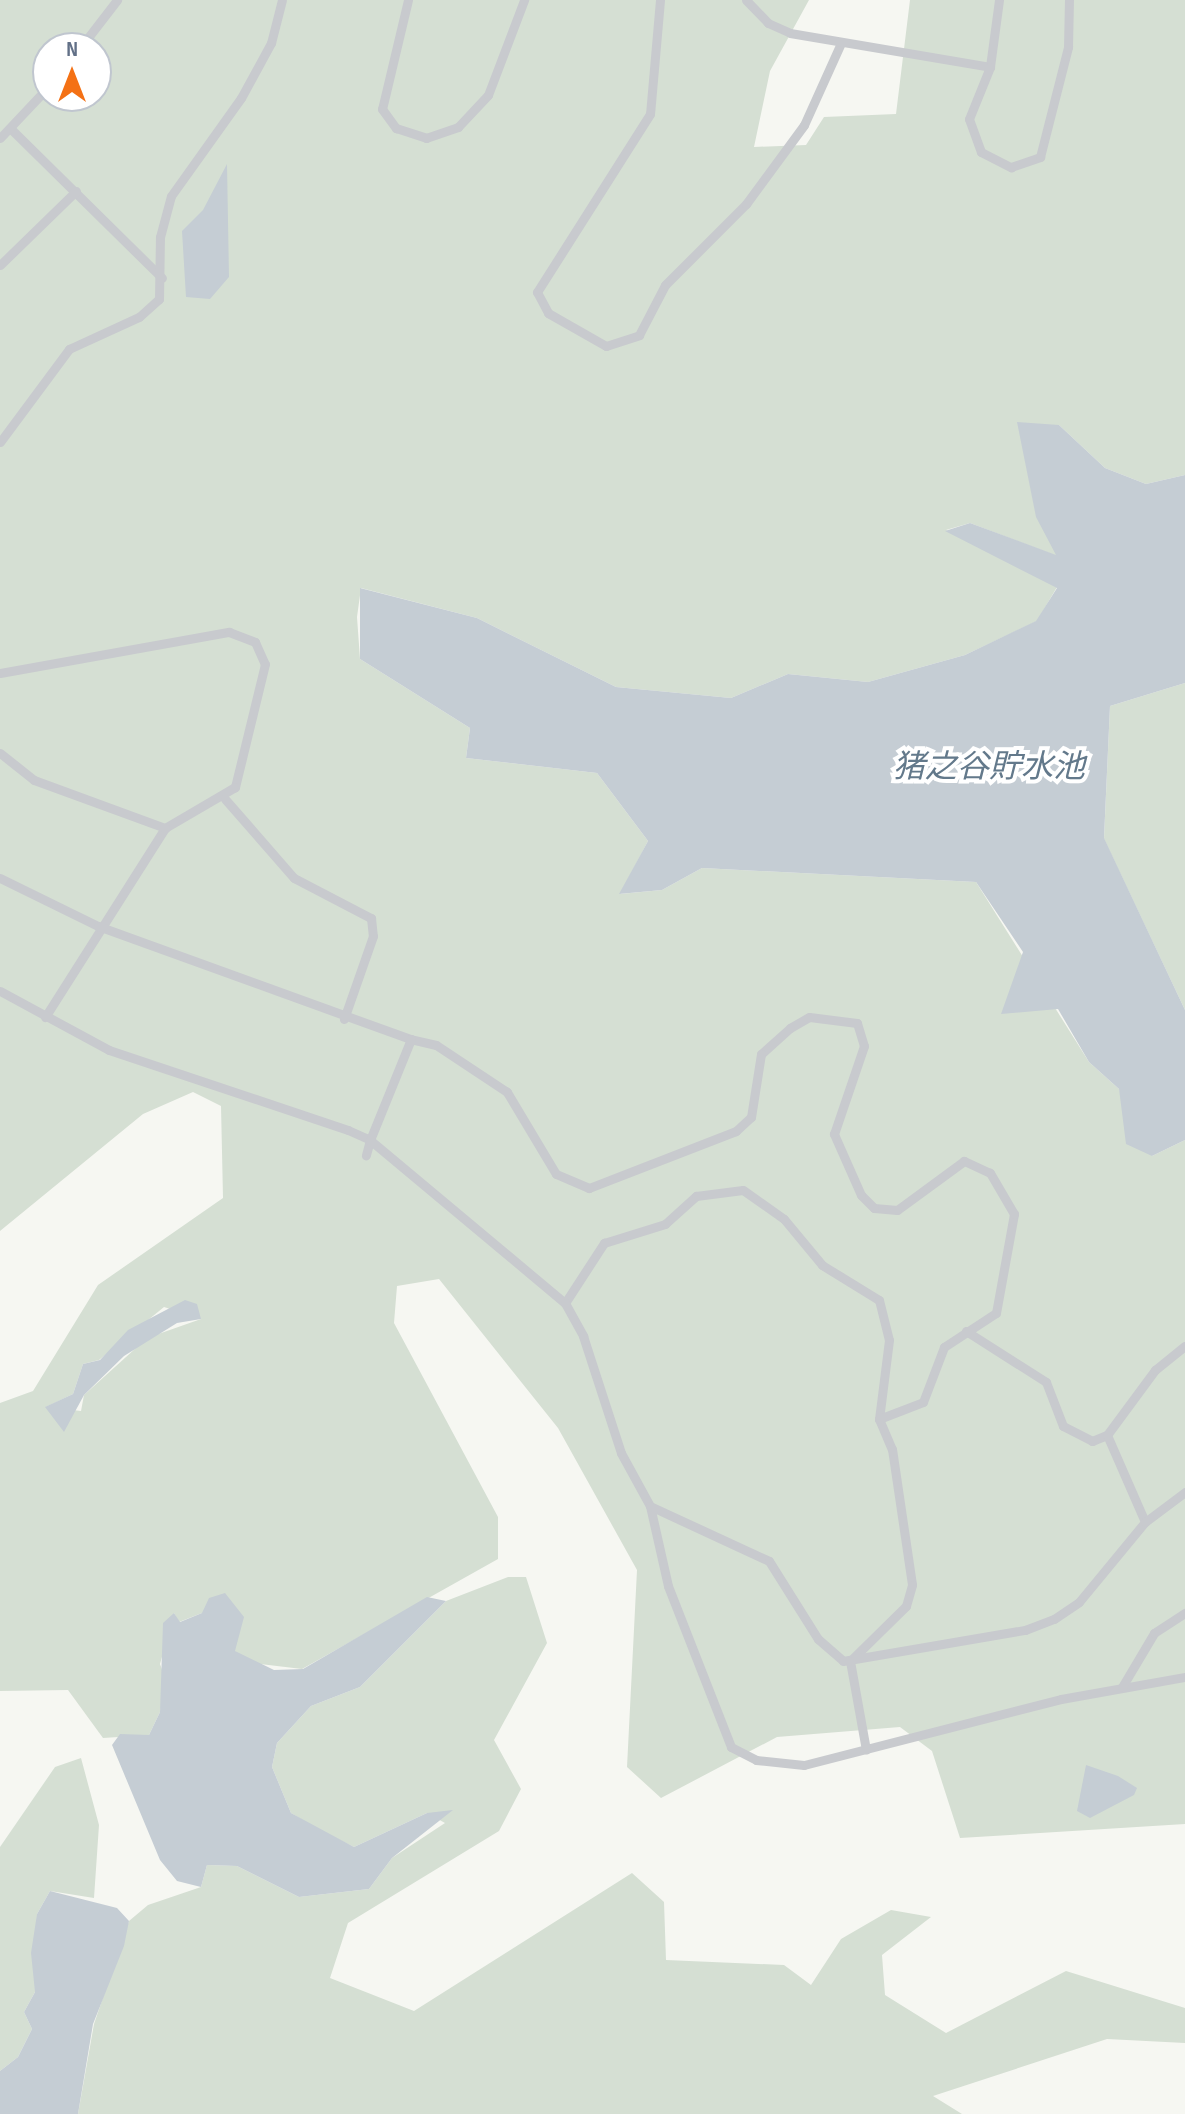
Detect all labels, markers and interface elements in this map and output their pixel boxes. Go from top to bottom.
north arrow [32,32,112,112]
text: N [66,36,78,63]
water label: 猪之谷貯水池 [893,749,1085,787]

